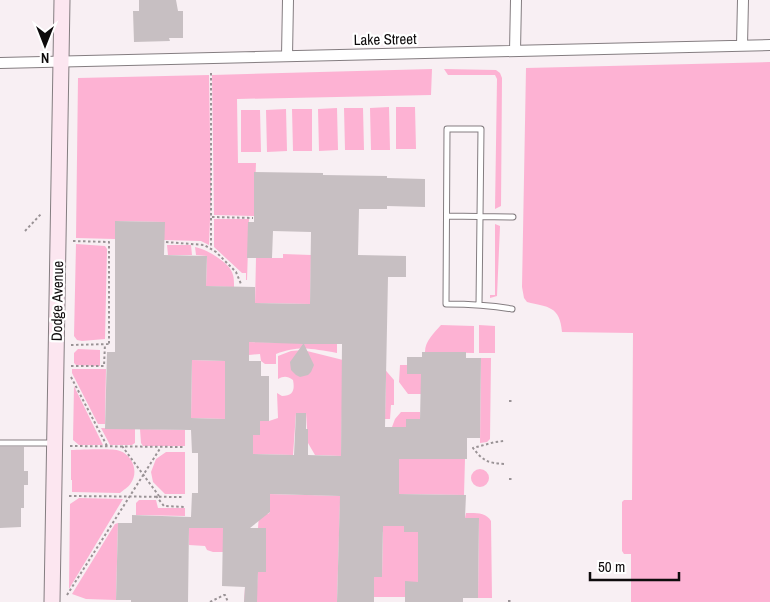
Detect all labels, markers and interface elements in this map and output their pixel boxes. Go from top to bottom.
north arrow [20,20,70,70]
street label: Lake Street [353,28,417,50]
text: N [41,49,49,67]
street label: Dodge Avenue [46,260,68,341]
scale bar [590,550,679,582]
text: 50 m [598,556,625,577]

